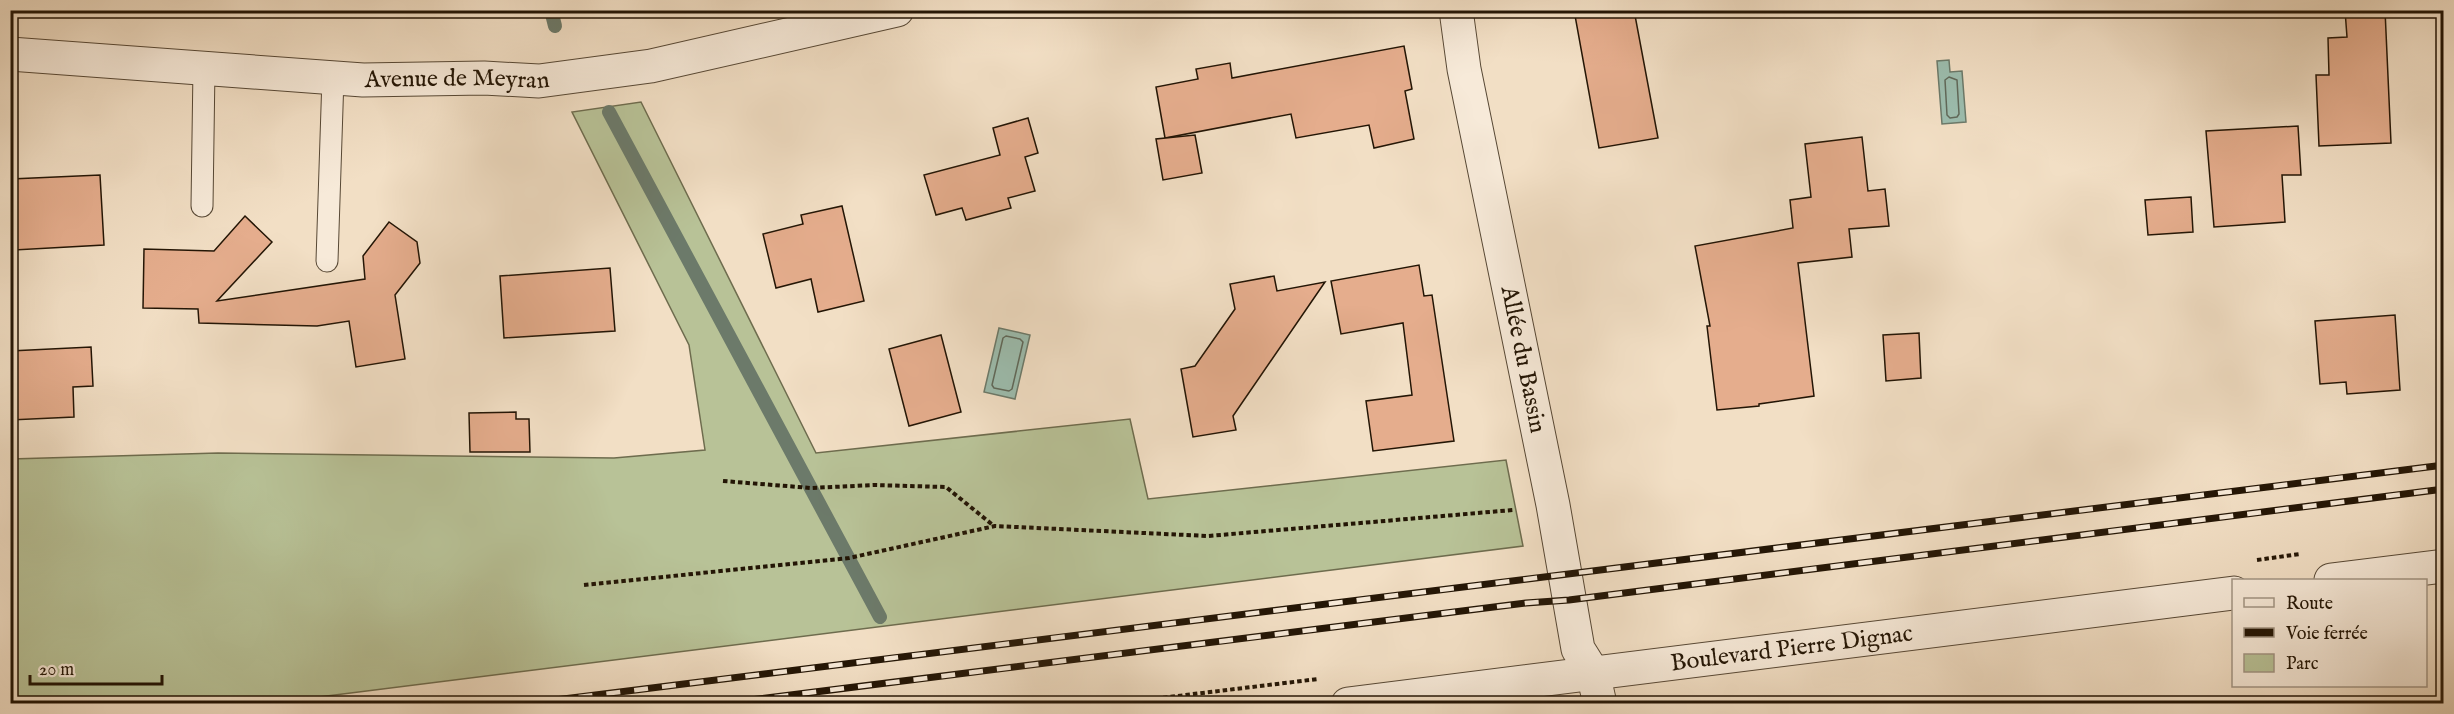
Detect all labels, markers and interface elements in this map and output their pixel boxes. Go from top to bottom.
street label: Avenue de Meyran [363,62,552,97]
street label: Allée du Bassin [1493,282,1553,436]
legend [2232,579,2427,687]
text: Route [2286,593,2333,616]
street label: Boulevard Pierre Dignac [1669,618,1914,679]
text: Voie ferrée [2285,623,2368,646]
scale bar [30,648,162,686]
text: Parc [2286,653,2319,676]
text: 20 m [39,659,74,682]

